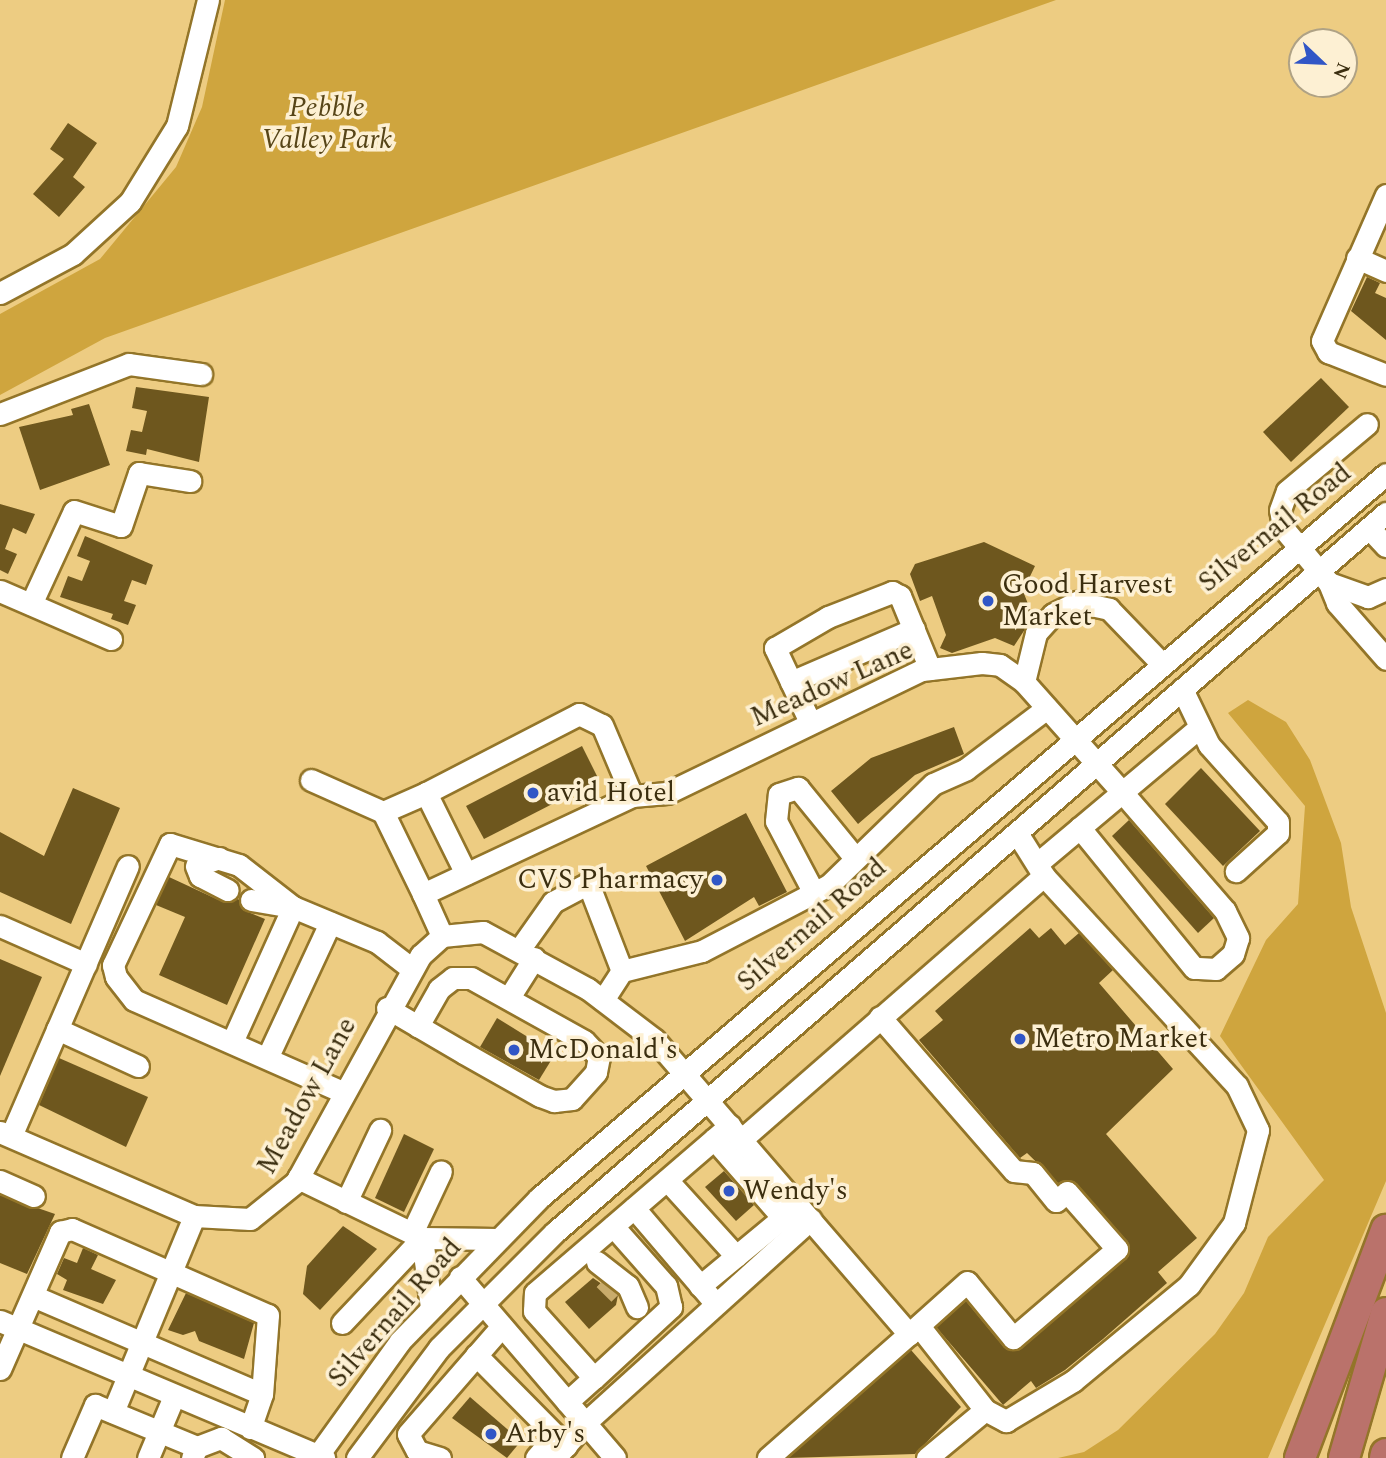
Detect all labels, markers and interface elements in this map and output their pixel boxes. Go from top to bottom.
north arrow [1288,28,1358,98]
text: N [1325,58,1357,83]
park label: Pebble Valley Park [262,91,392,157]
street label: Silvernail Road [1192,456,1358,600]
place label: Good Harvest Market [1002,568,1173,634]
marker: Good Harvest Market [980,593,996,609]
street label: Meadow Lane [746,633,918,735]
place label: avid Hotel [547,776,675,810]
marker: avid Hotel [525,785,541,801]
street label: Silvernail Road [730,851,894,999]
place label: CVS Pharmacy [517,863,703,897]
marker: CVS Pharmacy [709,872,725,888]
street label: Meadow Lane [250,1012,364,1180]
place label: Metro Market [1034,1022,1208,1056]
marker: Metro Market [1012,1031,1028,1047]
place label: McDonald's [528,1033,678,1067]
marker: McDonald's [506,1042,522,1058]
place label: Wendy's [743,1174,848,1208]
marker: Wendy's [721,1183,737,1199]
street label: Silvernail Road [321,1231,469,1395]
place label: Arby's [505,1417,585,1451]
marker: Arby's [483,1426,499,1442]

